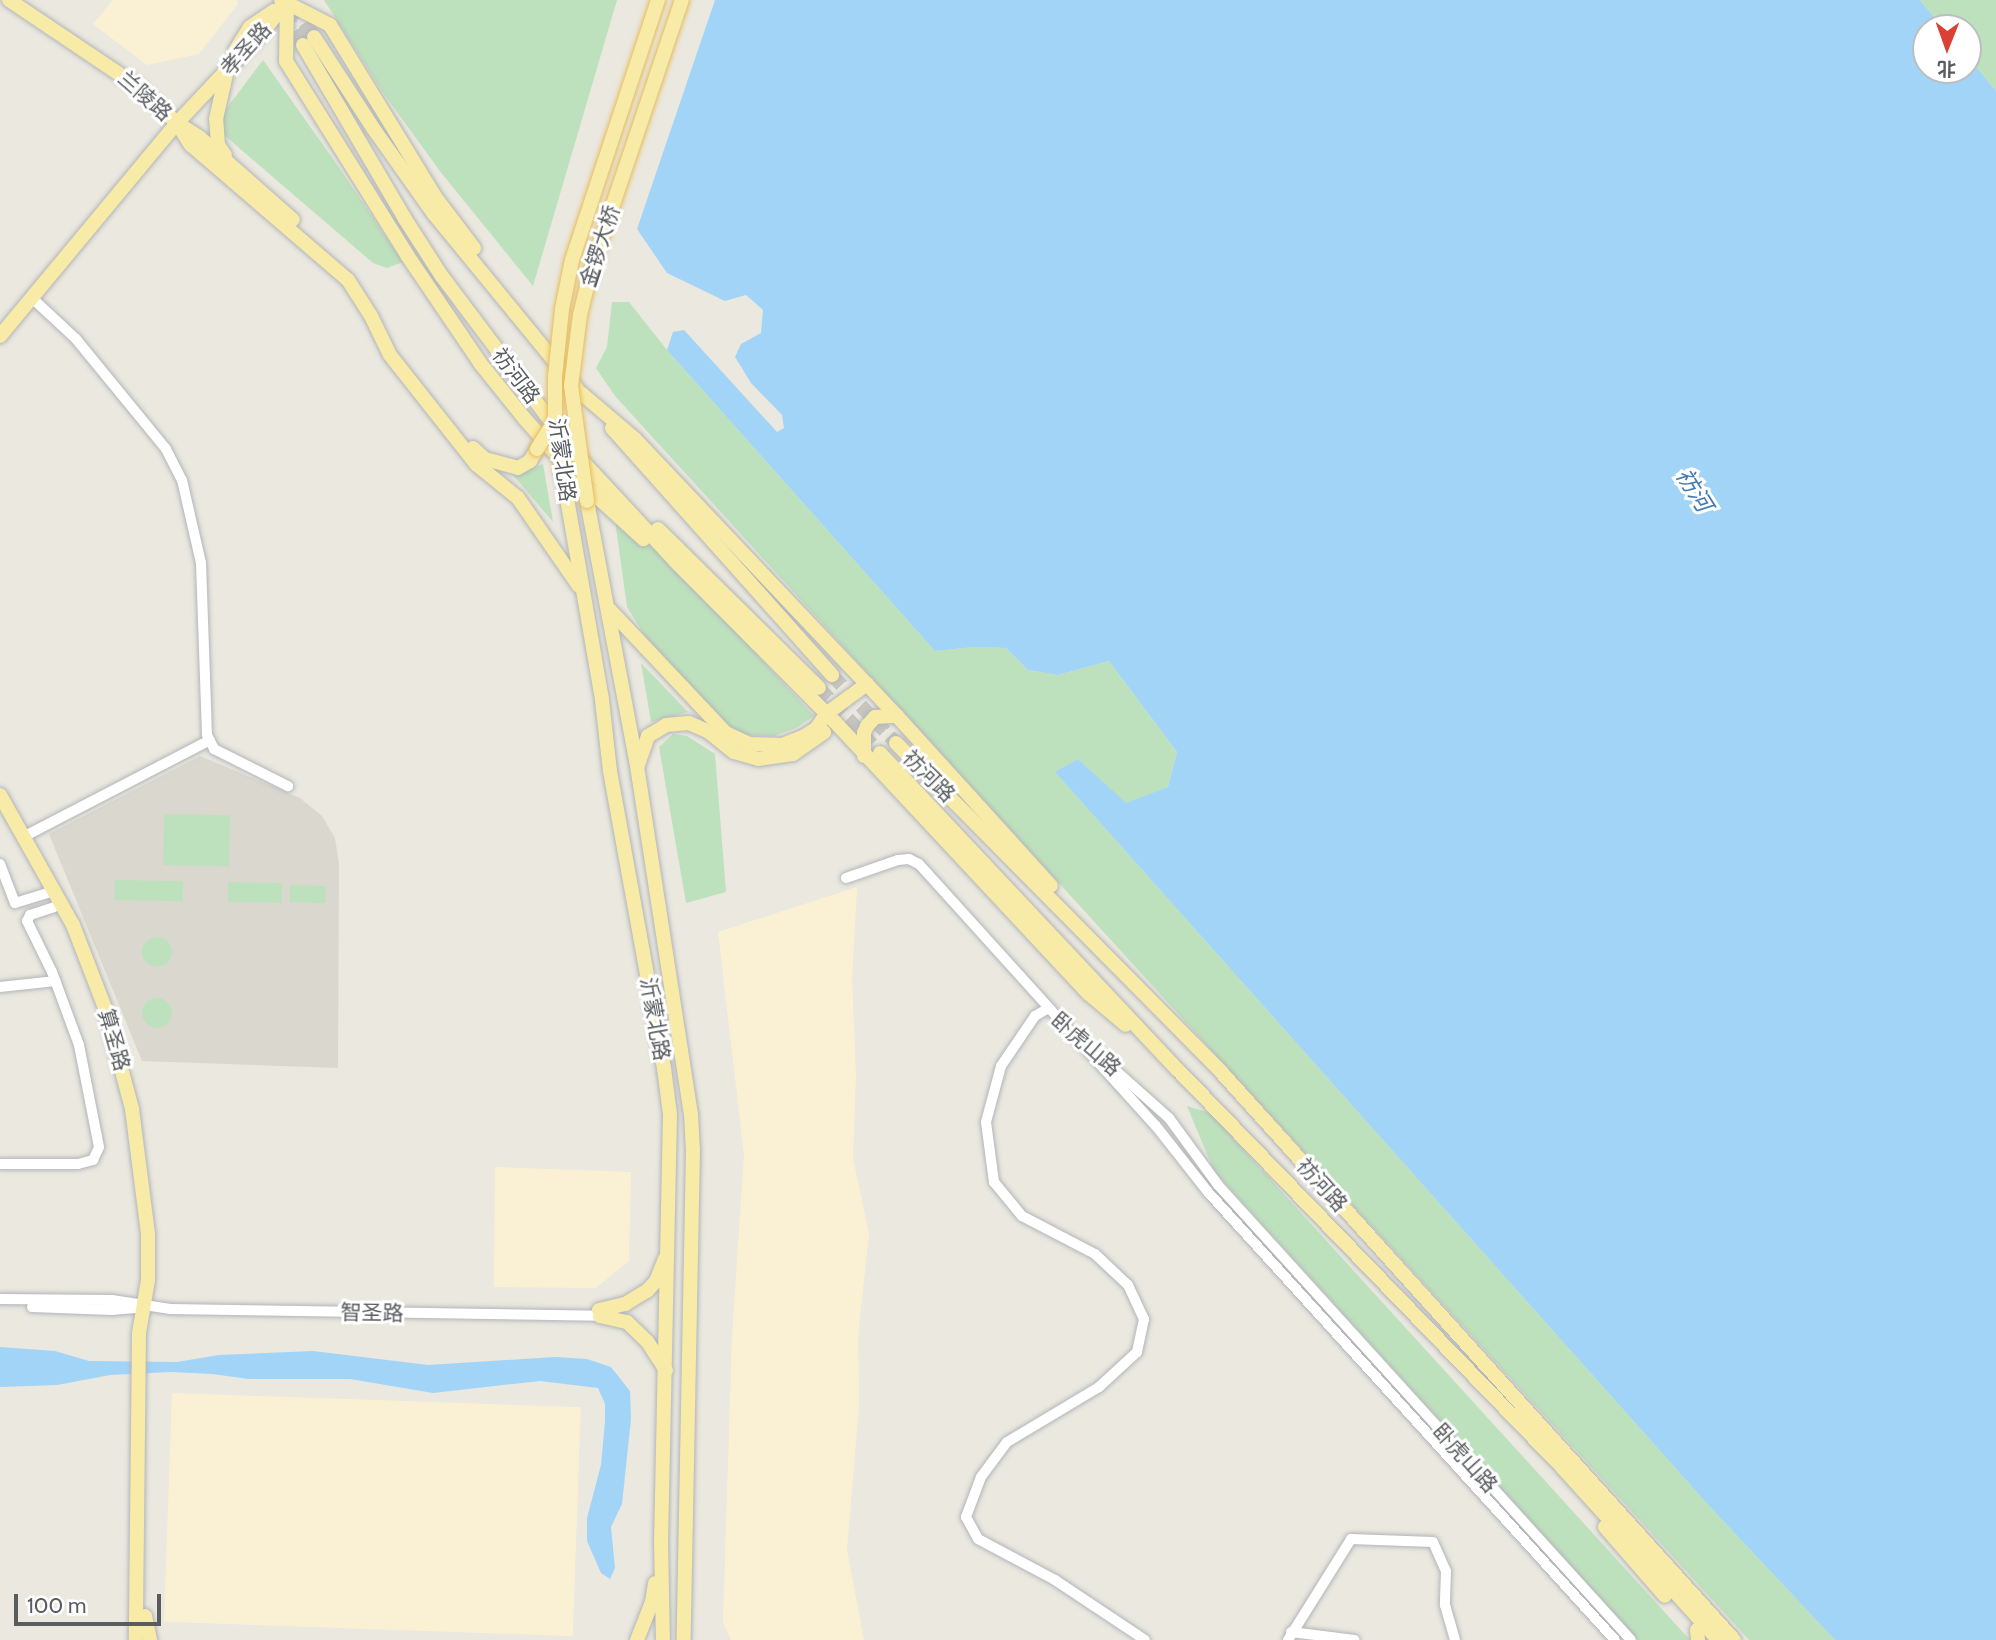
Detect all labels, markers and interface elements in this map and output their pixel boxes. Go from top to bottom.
north arrow [1912,14,1982,84]
street label: 孝圣路 [216,17,276,81]
text: 北 [1937,57,1956,80]
street label: 兰陵路 [113,66,177,126]
street label: 金锣大桥 [575,202,625,290]
street label: 祊河路 [487,343,545,409]
street label: 沂蒙北路 [544,417,580,503]
water label: 祊河 [1670,463,1718,517]
street label: 祊河路 [898,745,960,807]
street label: 沂蒙北路 [635,975,675,1063]
street label: 算圣路 [93,1006,135,1074]
street label: 卧虎山路 [1046,1007,1126,1081]
street label: 祊河路 [1292,1153,1352,1217]
street label: 智圣路 [340,1300,404,1326]
street label: 卧虎山路 [1428,1418,1502,1498]
scale bar [18,1580,164,1624]
text: 100 m [27,1593,86,1618]

